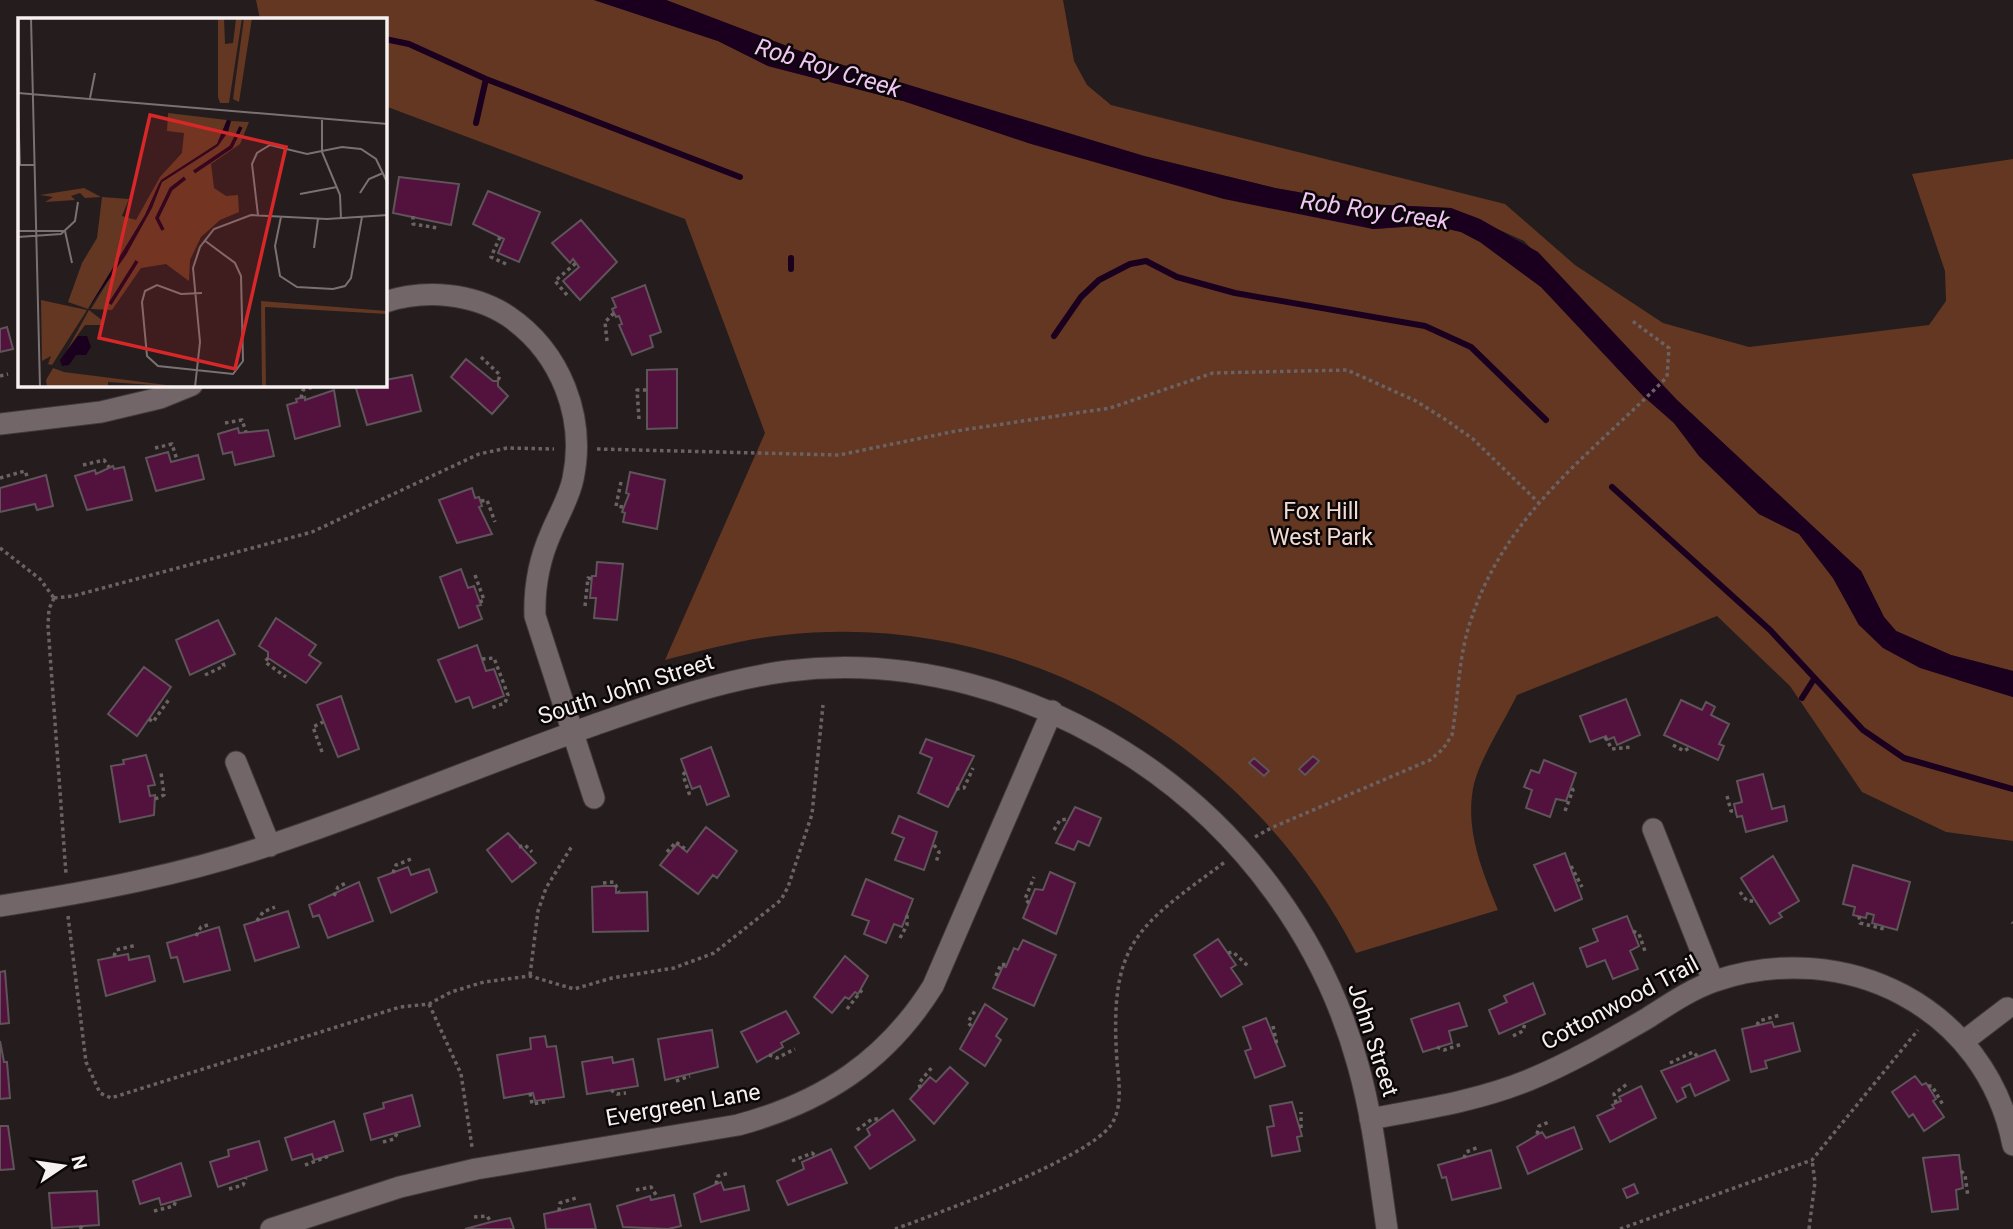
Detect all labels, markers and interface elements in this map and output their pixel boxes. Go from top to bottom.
inset map [18,18,387,387]
water label: Rob Roy Creek [752,33,905,104]
water label: Rob Roy Creek [1299,187,1453,235]
park label: Fox Hill West Park [1269,498,1373,551]
street label: South John Street [535,648,717,730]
street label: Cottonwood Trail [1537,950,1703,1056]
street label: John Street [1342,980,1404,1100]
street label: Evergreen Lane [604,1078,762,1132]
north arrow [28,1131,98,1201]
text: N [66,1153,92,1171]

